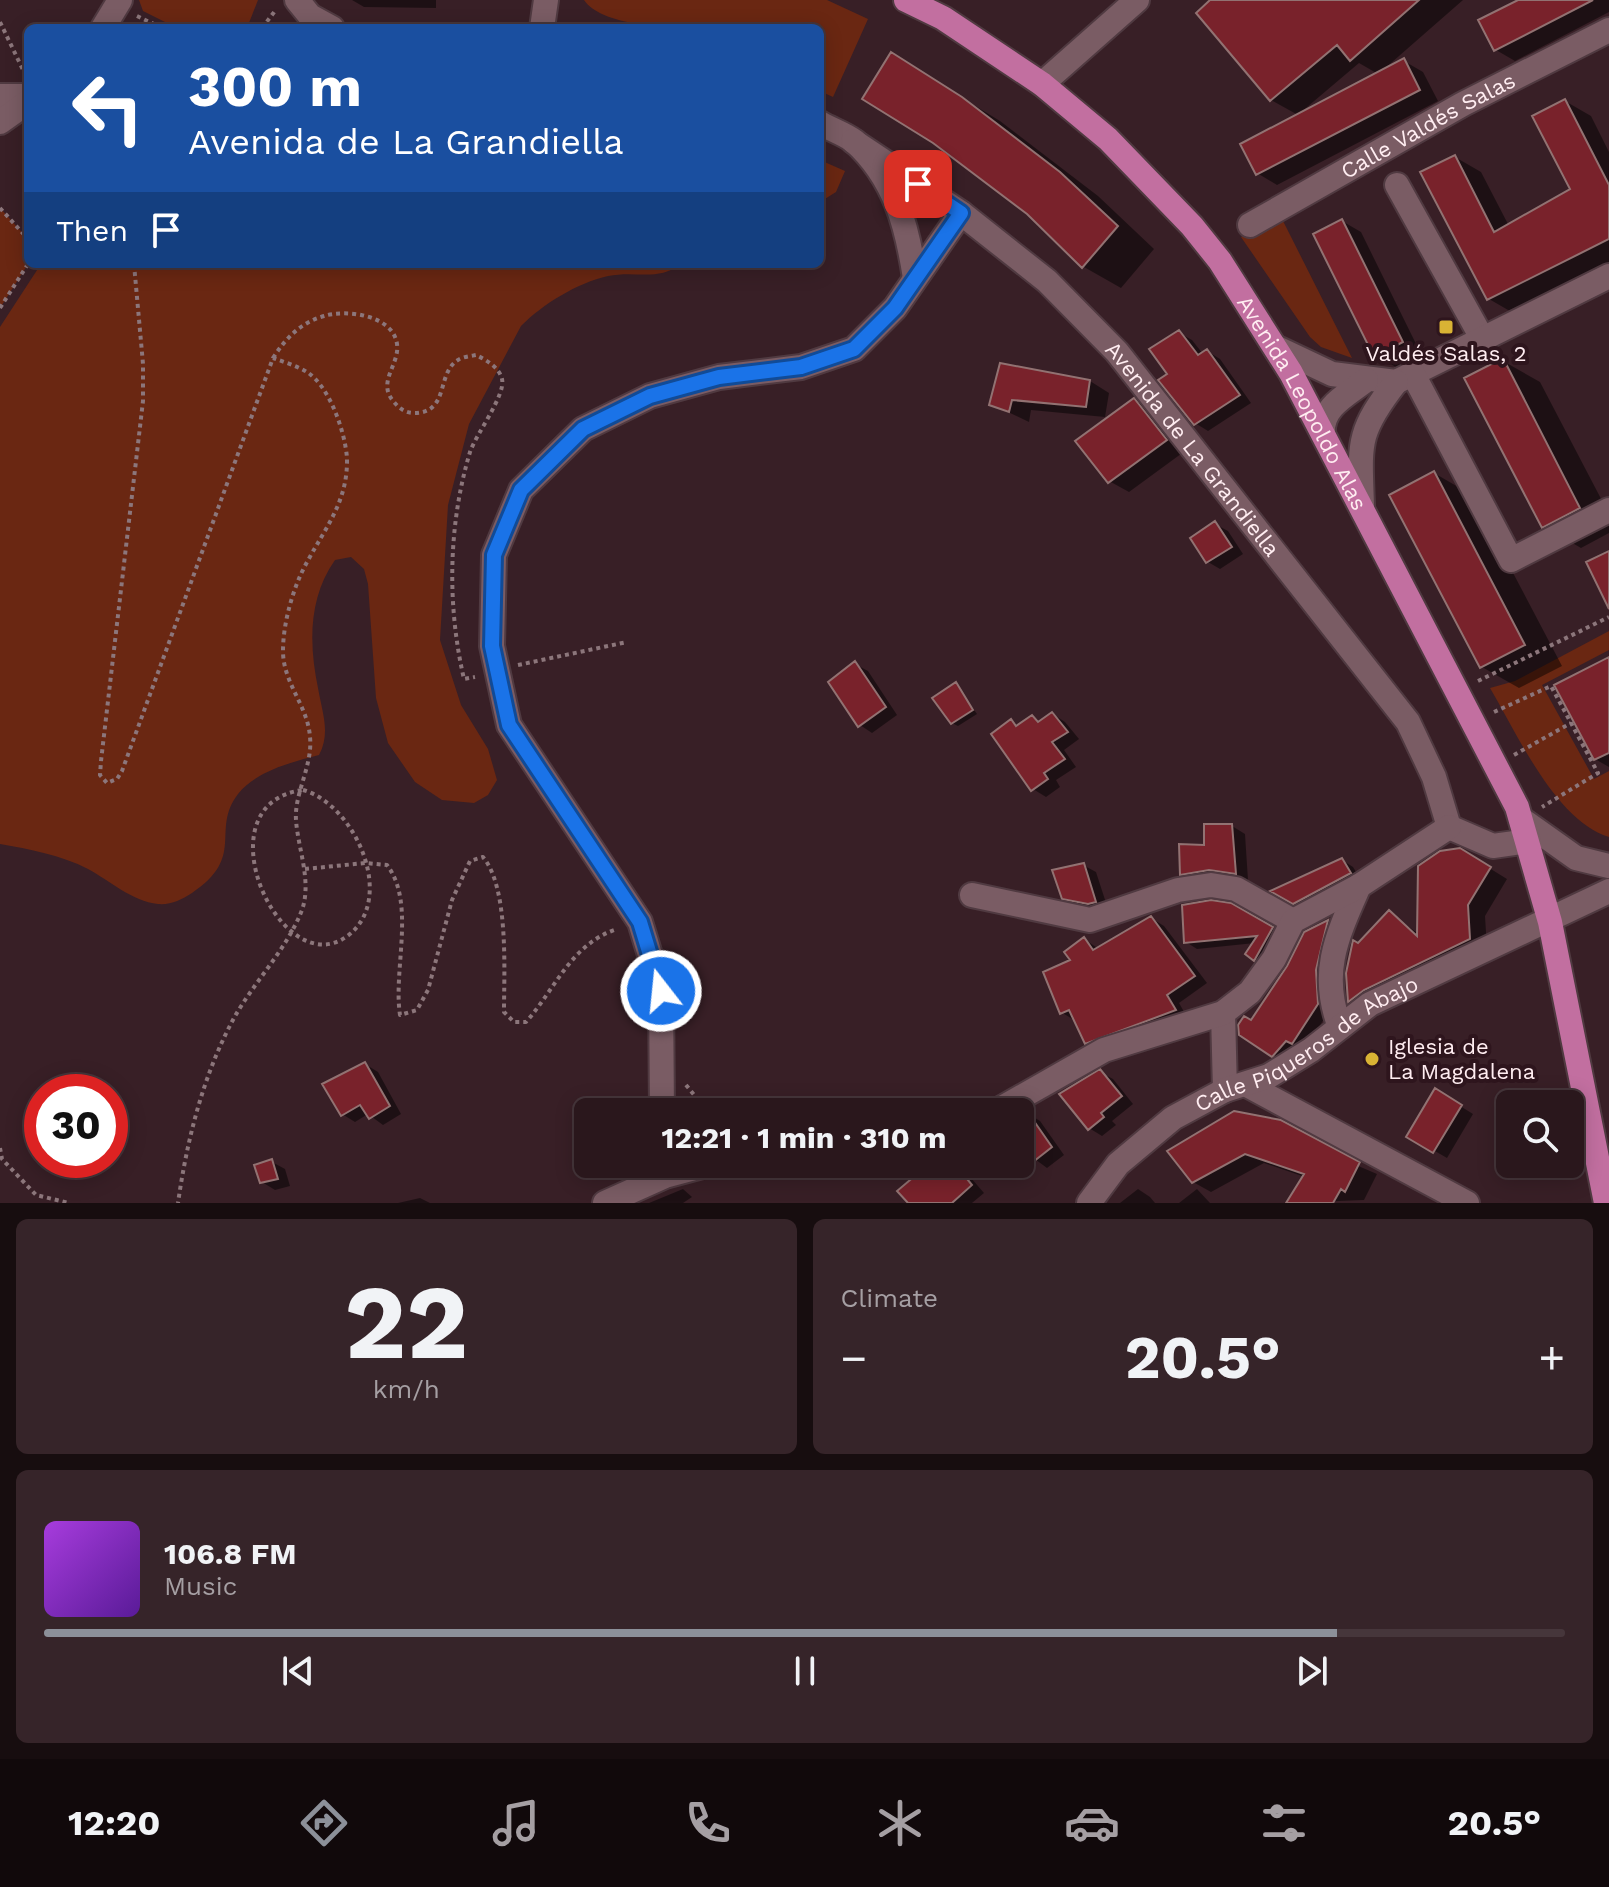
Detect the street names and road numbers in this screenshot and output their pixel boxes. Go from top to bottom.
street label: Calle Valdés Salas [1336,67,1519,183]
street label: Avenida Leopoldo Alas [1233,291,1373,514]
street label: Avenida de La Grandiella [1101,336,1285,561]
street label: Calle Piqueros de Abajo [1190,971,1422,1116]

